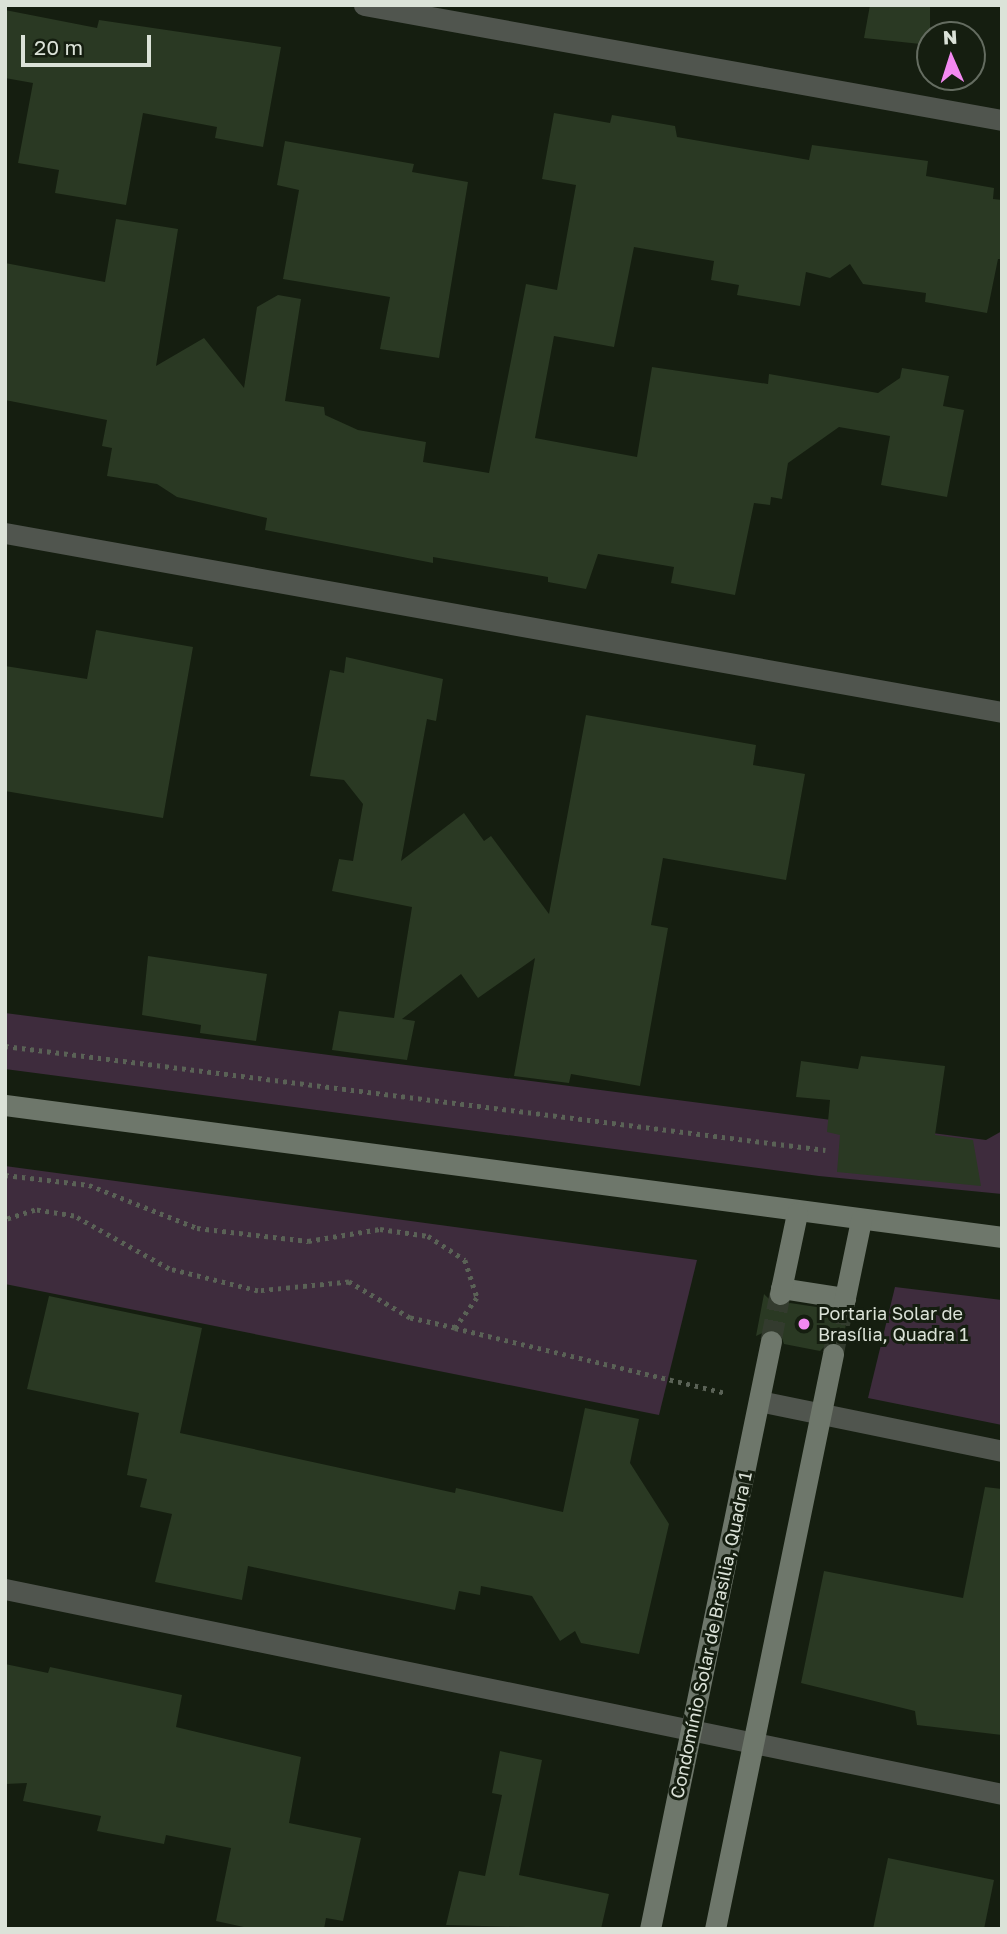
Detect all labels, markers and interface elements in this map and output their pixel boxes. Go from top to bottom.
scale bar [24,21,154,65]
north arrow [916,21,986,91]
text: N [942,25,958,48]
text: 20 m [34,34,83,60]
place label: Portaria Solar de Brasília, Quadra 1 [818,1303,968,1346]
marker: Portaria Solar de Brasília, Quadra 1 [796,1316,812,1332]
street label: Condomínio Solar de Brasilia, Quadra 1 [666,1470,756,1800]

